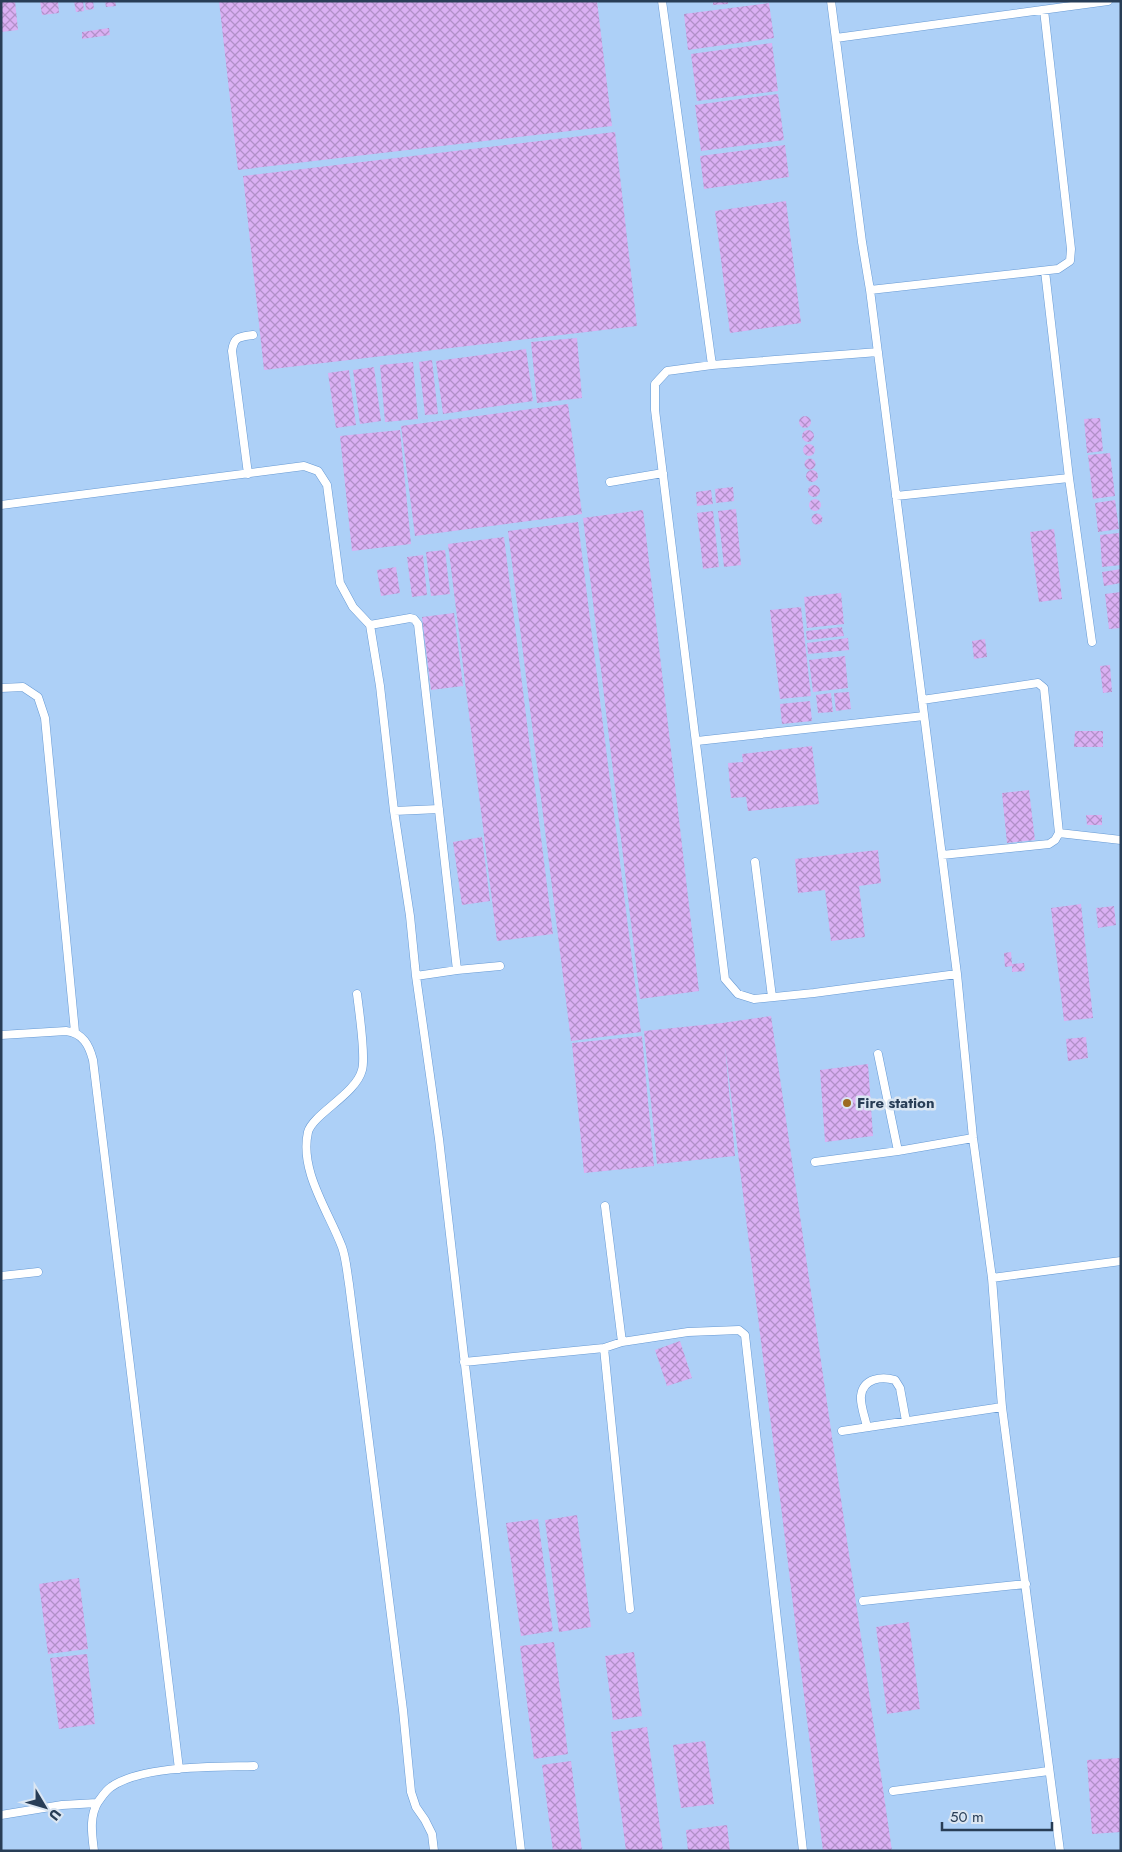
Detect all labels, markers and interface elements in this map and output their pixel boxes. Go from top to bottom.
place label: Fire station [857,1092,935,1114]
marker: Fire station [841,1097,853,1109]
north arrow [20,1782,70,1832]
scale bar [942,1800,1052,1832]
text: U [44,1805,66,1825]
text: 50 m [950,1806,984,1828]

